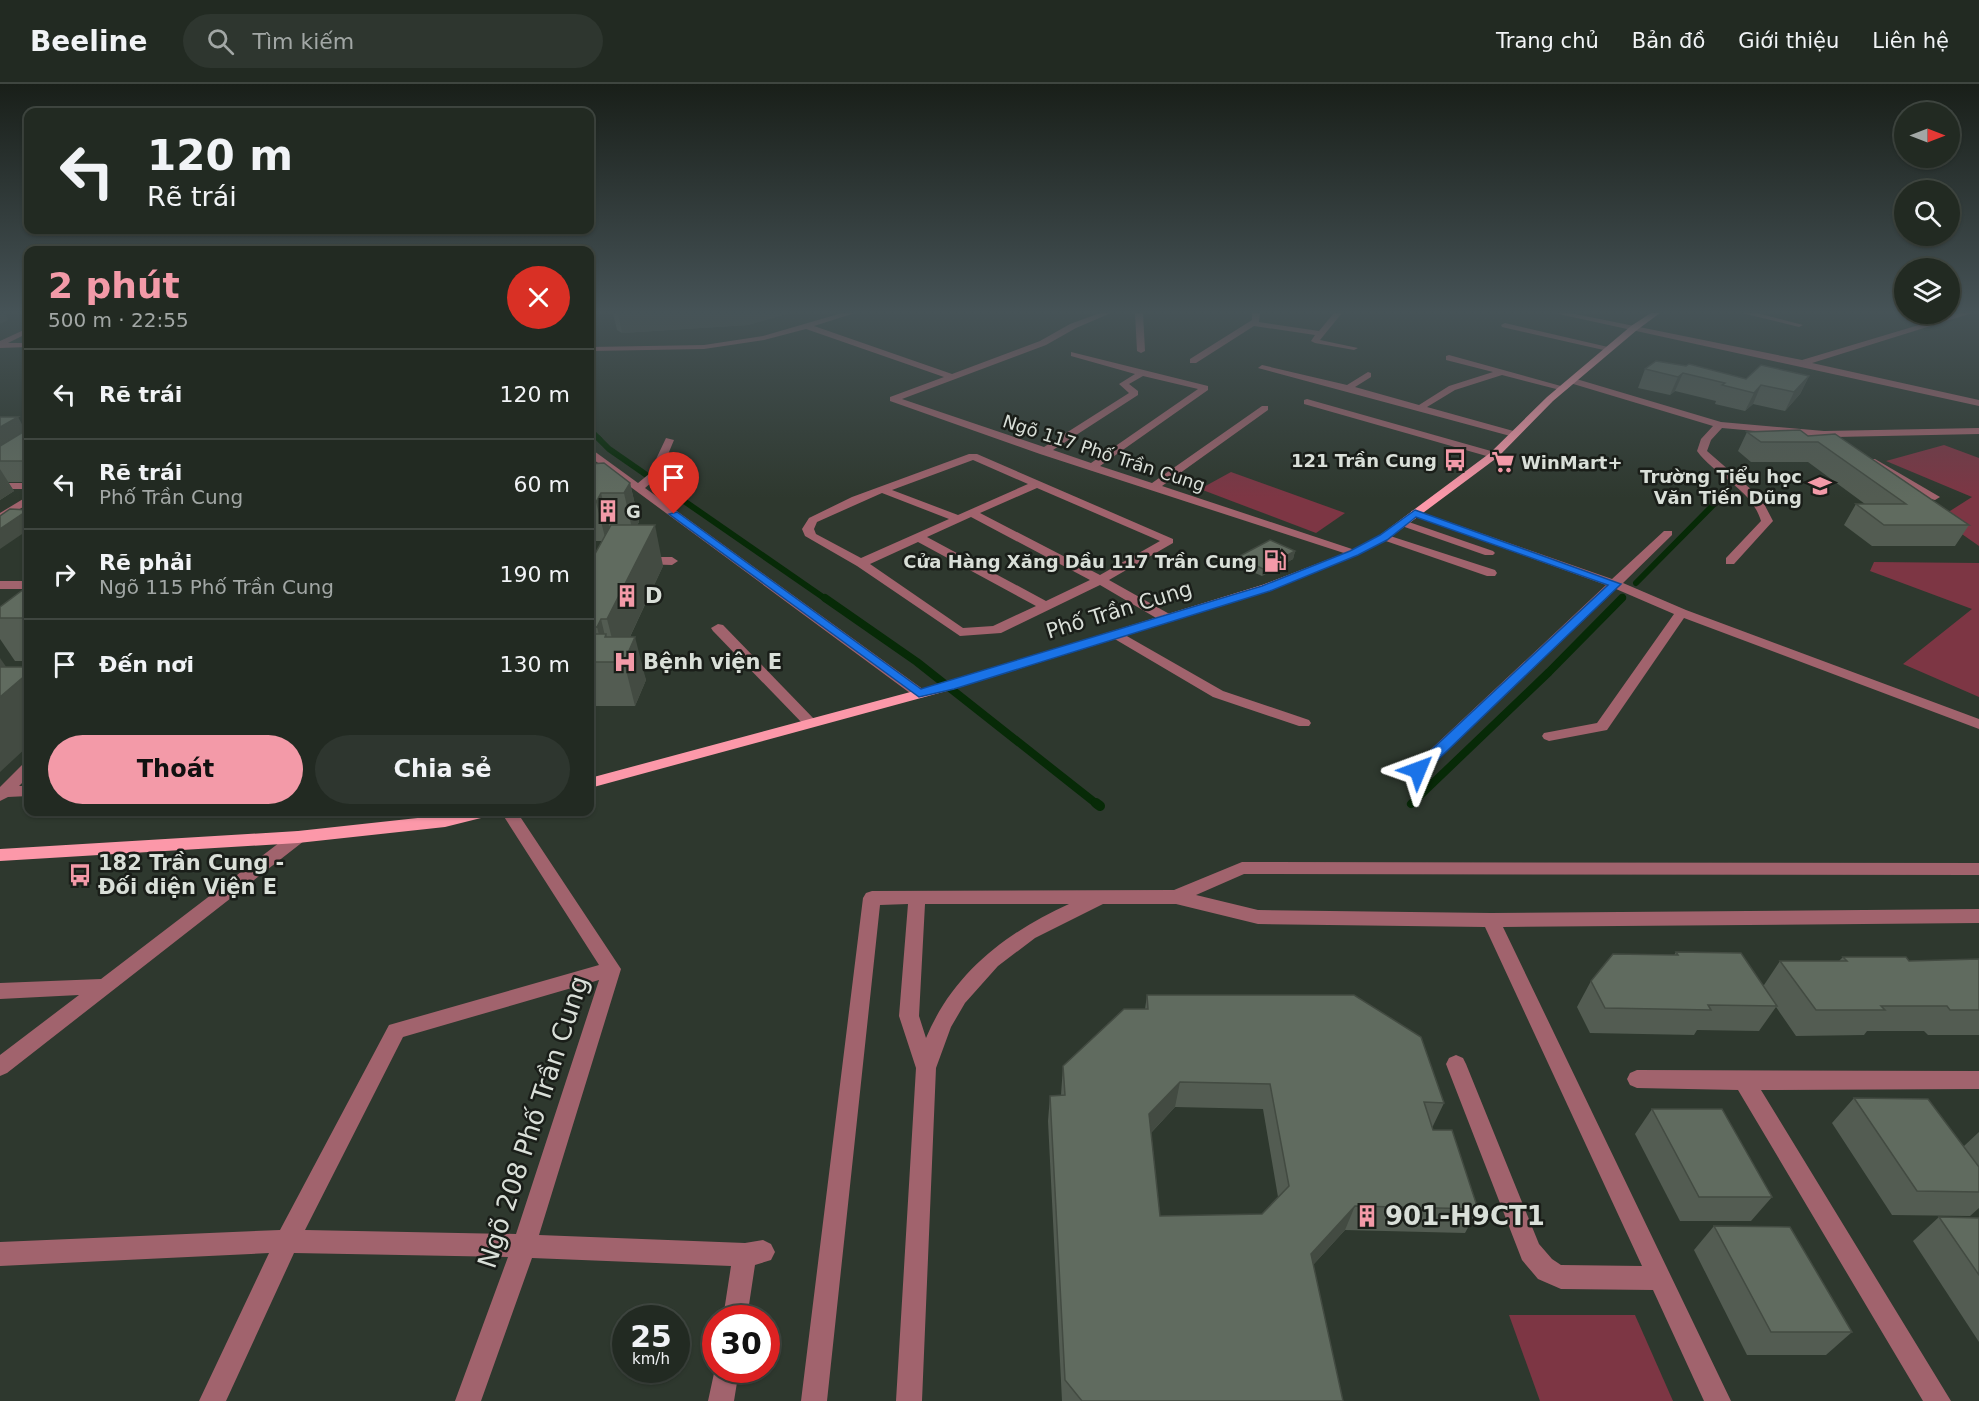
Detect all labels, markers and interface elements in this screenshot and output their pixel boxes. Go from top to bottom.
search box [183,14,603,68]
text: Beeline [30,25,147,58]
icon: search [204,25,237,58]
text: Tìm kiếm [252,29,354,54]
text: Trang chủ [1496,29,1599,53]
text: Bản đồ [1632,29,1705,53]
text: Giới thiệu [1738,29,1839,53]
text: Liên hệ [1872,29,1949,53]
north arrow [1894,102,1960,168]
map controls [1894,102,1960,324]
text: 120 m [147,131,293,180]
icon: left [48,132,126,210]
button: search [1894,180,1960,246]
text: Rẽ trái [147,181,237,212]
button: layers [1894,258,1960,324]
text: 2 phút [48,265,180,306]
button: close [507,266,570,329]
text: 500 m · 22:55 [48,308,189,332]
icon: left [48,378,81,411]
text: Rẽ trái [99,382,182,407]
text: 120 m [500,382,570,407]
street label: Ngõ 117 Phố Trần Cung [1000,410,1208,496]
bus stop icon: 121 Trần Cung [1442,447,1468,473]
supermarket icon: WinMart+ [1490,449,1516,475]
place label: 121 Trần Cung [1291,450,1437,471]
pin [648,452,699,514]
place label: WinMart+ [1521,452,1622,473]
text: Rẽ trái [99,460,182,485]
icon: arrive [657,461,690,494]
place label: Trường Tiểu học Văn Tiến Dũng [1640,466,1802,508]
icon: left [48,468,81,501]
text: 60 m [514,472,570,497]
school or university icon: Trường Tiểu học Văn Tiến Dũng [1807,473,1833,499]
text: Phố Trần Cung [99,485,243,509]
building icon: G [595,498,621,524]
place label: G [626,501,641,522]
fuel station icon: Cửa Hàng Xăng Dầu 117 Trần Cung [1262,548,1288,574]
text: Rẽ phải [99,550,192,575]
place label: Cửa Hàng Xăng Dầu 117 Trần Cung [903,551,1257,572]
icon: right [48,558,81,591]
text: 190 m [500,562,570,587]
text: Ngõ 115 Phố Trần Cung [99,575,334,599]
street label: Phố Trần Cung [1043,576,1195,644]
building icon: D [614,583,640,609]
place label: D [645,584,662,608]
icon: arrive [48,648,81,681]
hospital icon: Bệnh viện E [612,649,638,675]
place label: Bệnh viện E [643,650,782,674]
text: Đến nơi [99,652,194,677]
text: 130 m [500,652,570,677]
button: Thoát [48,735,303,804]
button: Chia sẻ [315,735,570,804]
position arrow [1386,738,1450,802]
place label: 182 Trần Cung - Đối diện Viện E [98,851,284,899]
bus stop icon: 182 Trần Cung - Đối diện Viện E [67,862,93,888]
street label: Ngõ 208 Phố Trần Cung [472,972,594,1272]
place label: 901-H9CT1 [1385,1201,1545,1231]
building icon: 901-H9CT1 [1354,1203,1380,1229]
speed limit sign: 30 [702,1305,780,1383]
text: 25 [630,1319,672,1354]
text: km/h [632,1350,670,1368]

